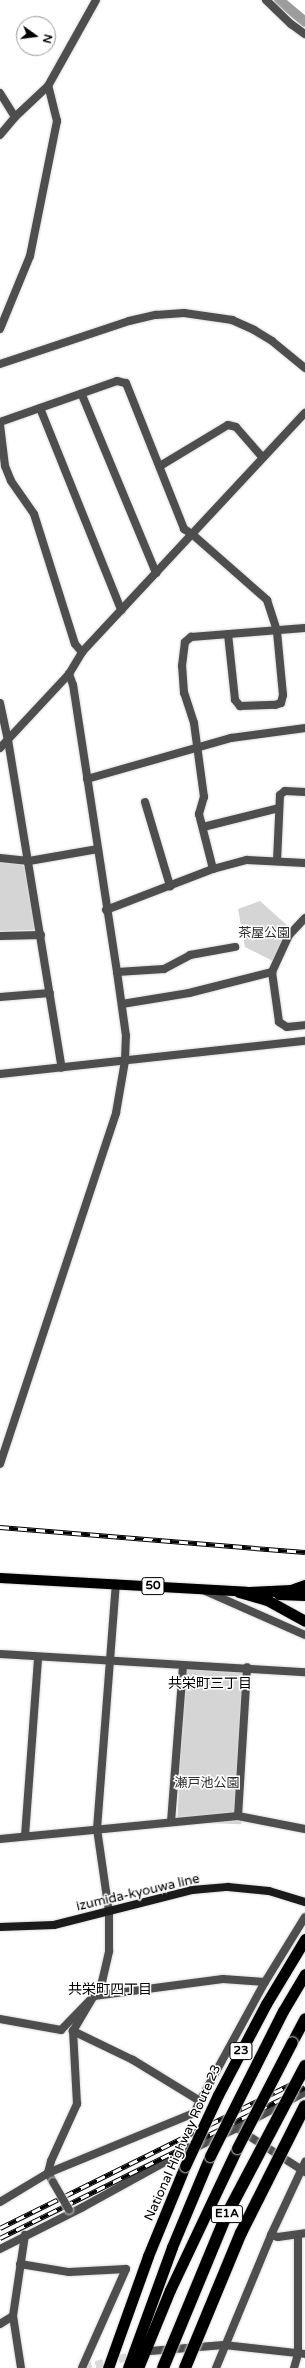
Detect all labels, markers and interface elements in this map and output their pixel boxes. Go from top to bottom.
north arrow [16,16,56,56]
text: N [40,33,55,45]
park label: 茶屋公園 [238,925,290,941]
road number: 50 [141,1576,165,1596]
district label: 共栄町三丁目 [168,1676,252,1692]
park label: 瀬戸池公園 [175,1775,239,1791]
street label: izumida-kyouwa line [75,1871,201,1915]
district label: 共栄町四丁目 [68,1982,152,1998]
road number: 23 [229,2041,253,2061]
street label: National Highway Route 23 [141,2063,225,2223]
road number: E1A [210,2204,244,2224]

